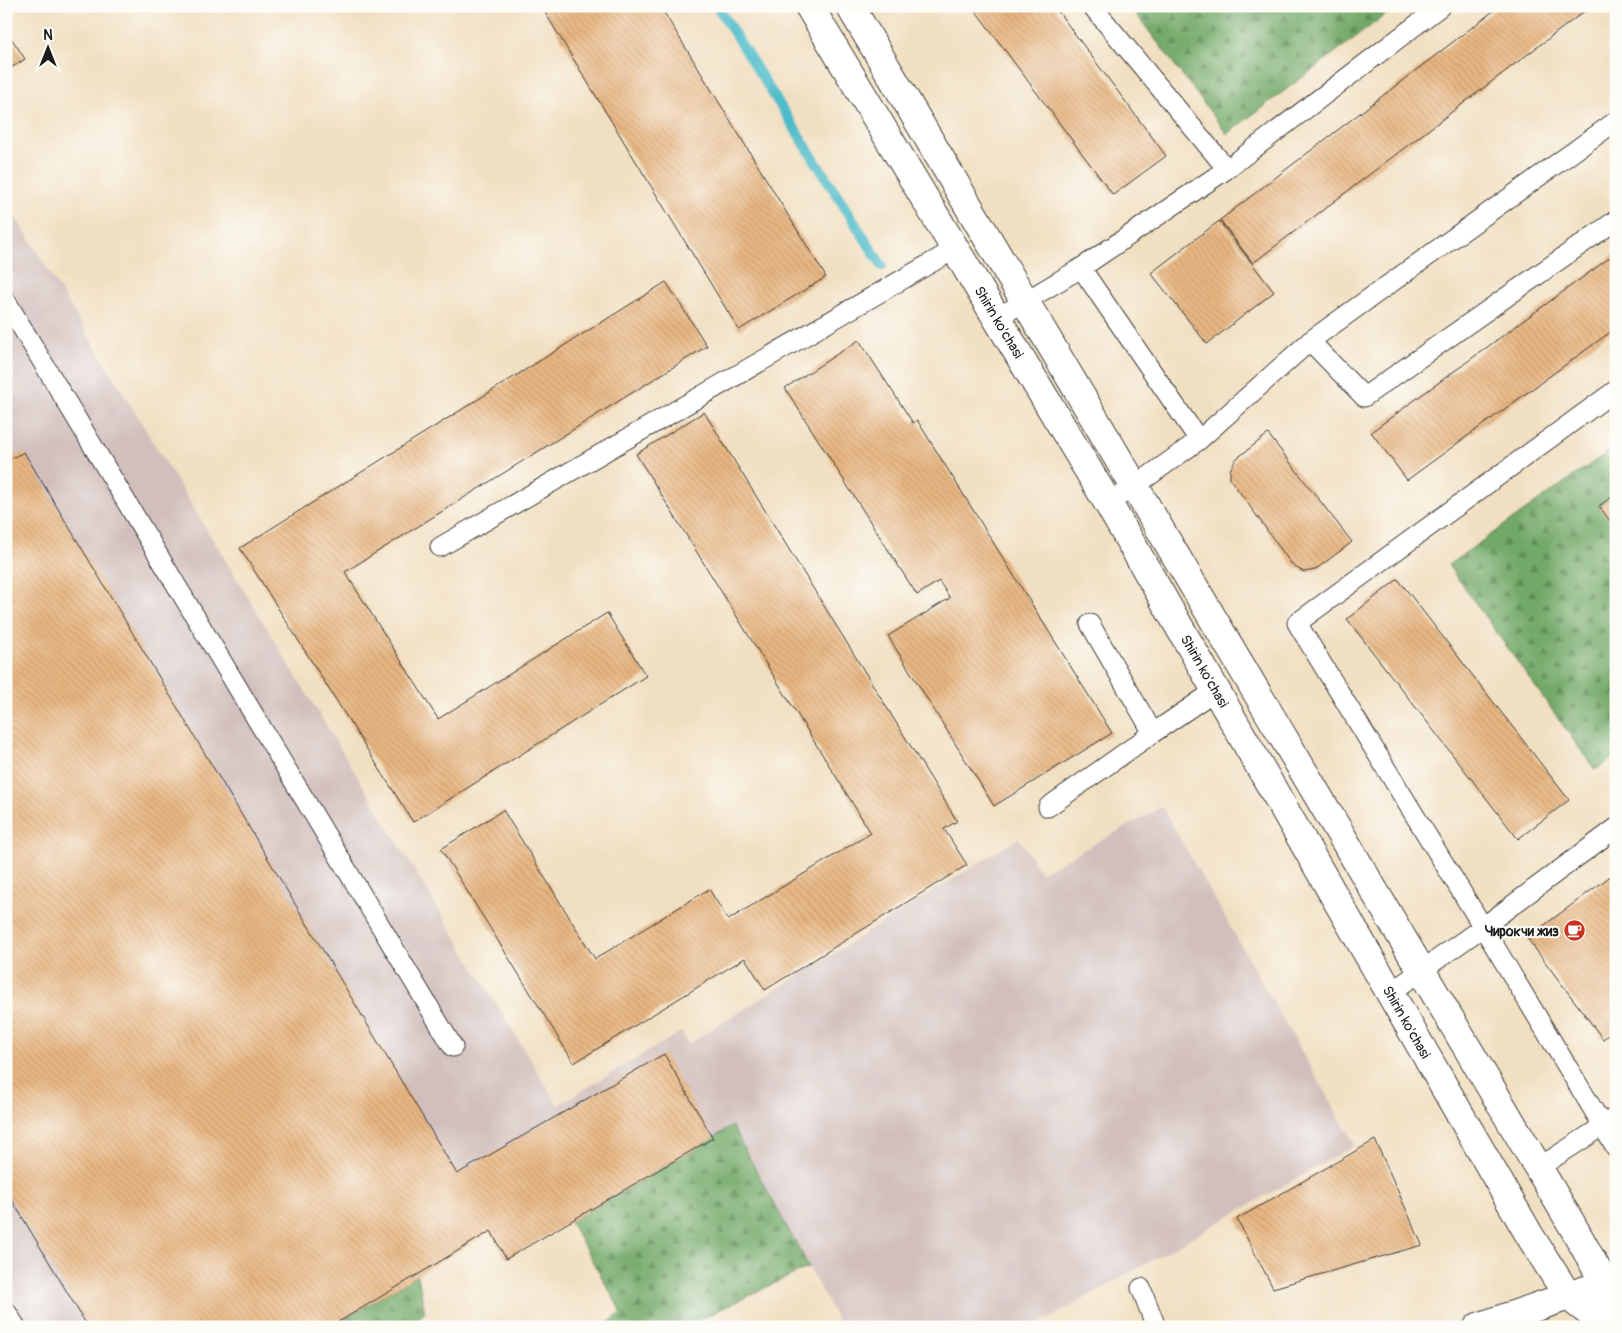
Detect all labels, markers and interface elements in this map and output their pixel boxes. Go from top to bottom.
north arrow [22,22,72,72]
text: N [43,27,53,44]
street label: Shirin ko'chasi [971,283,1027,362]
street label: Shirin ko'chasi [1177,632,1232,711]
cafe icon: Чирокчи жиз [1563,919,1587,943]
place label: Чирокчи жиз [1485,923,1559,940]
street label: Shirin ko'chasi [1379,983,1434,1062]

